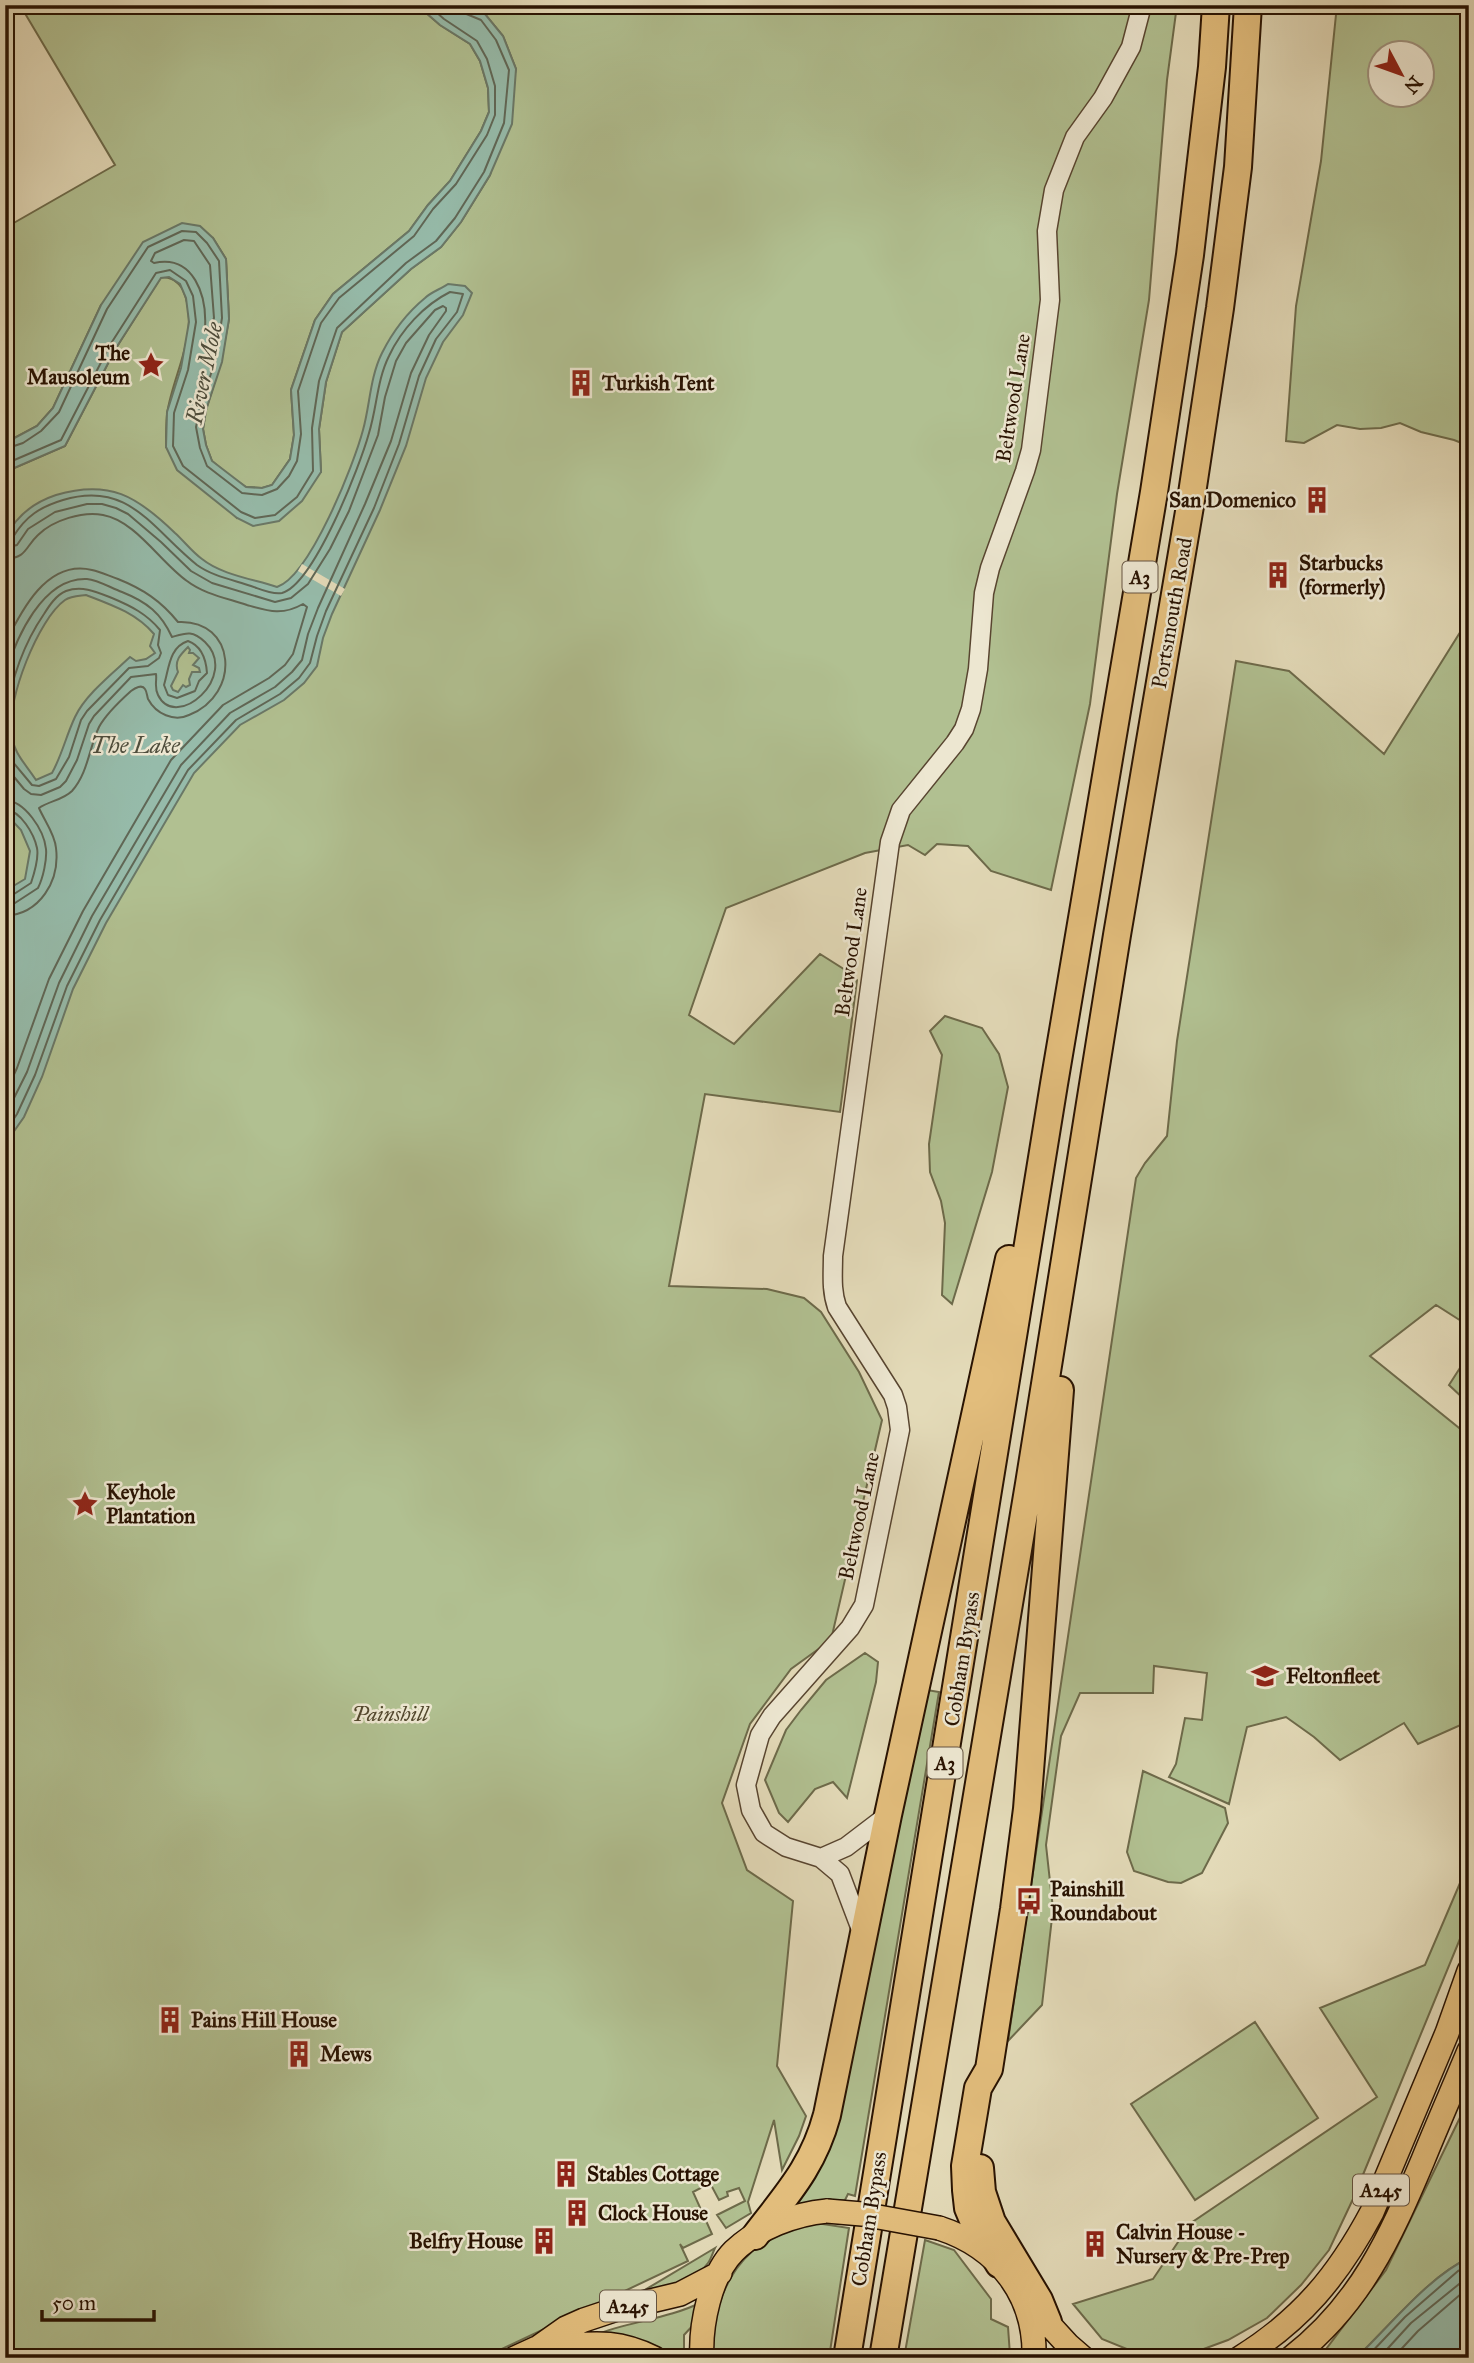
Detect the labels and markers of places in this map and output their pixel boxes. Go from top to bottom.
place label: The Mausoleum [27,340,130,390]
place icon: The Mausoleum [136,350,166,380]
building icon: Turkish Tent [566,368,596,398]
place label: Turkish Tent [601,370,715,396]
building icon: San Domenico [1302,485,1332,515]
place label: San Domenico [1169,487,1296,513]
place label: Starbucks (formerly) [1299,550,1385,600]
building icon: Starbucks (formerly) [1263,560,1293,590]
place label: Keyhole Plantation [106,1479,196,1529]
place icon: Keyhole Plantation [70,1489,100,1519]
school or university icon: Feltonfleet [1250,1661,1280,1691]
place label: Feltonfleet [1286,1663,1381,1689]
place label: Painshill Roundabout [1050,1876,1157,1926]
bus stop icon: Painshill Roundabout [1014,1886,1044,1916]
building icon: Pains Hill House [155,2005,185,2035]
place label: Pains Hill House [191,2007,337,2033]
building icon: Mews [284,2039,314,2069]
place label: Mews [320,2041,372,2067]
building icon: Stables Cottage [551,2159,581,2189]
place label: Stables Cottage [587,2161,720,2187]
building icon: Clock House [562,2198,592,2228]
place label: Clock House [598,2200,708,2226]
place label: Calvin House - Nursery & Pre-Prep [1116,2219,1290,2269]
building icon: Belfry House [529,2226,559,2256]
place label: Belfry House [409,2228,523,2254]
building icon: Calvin House - Nursery & Pre-Prep [1080,2229,1110,2259]

